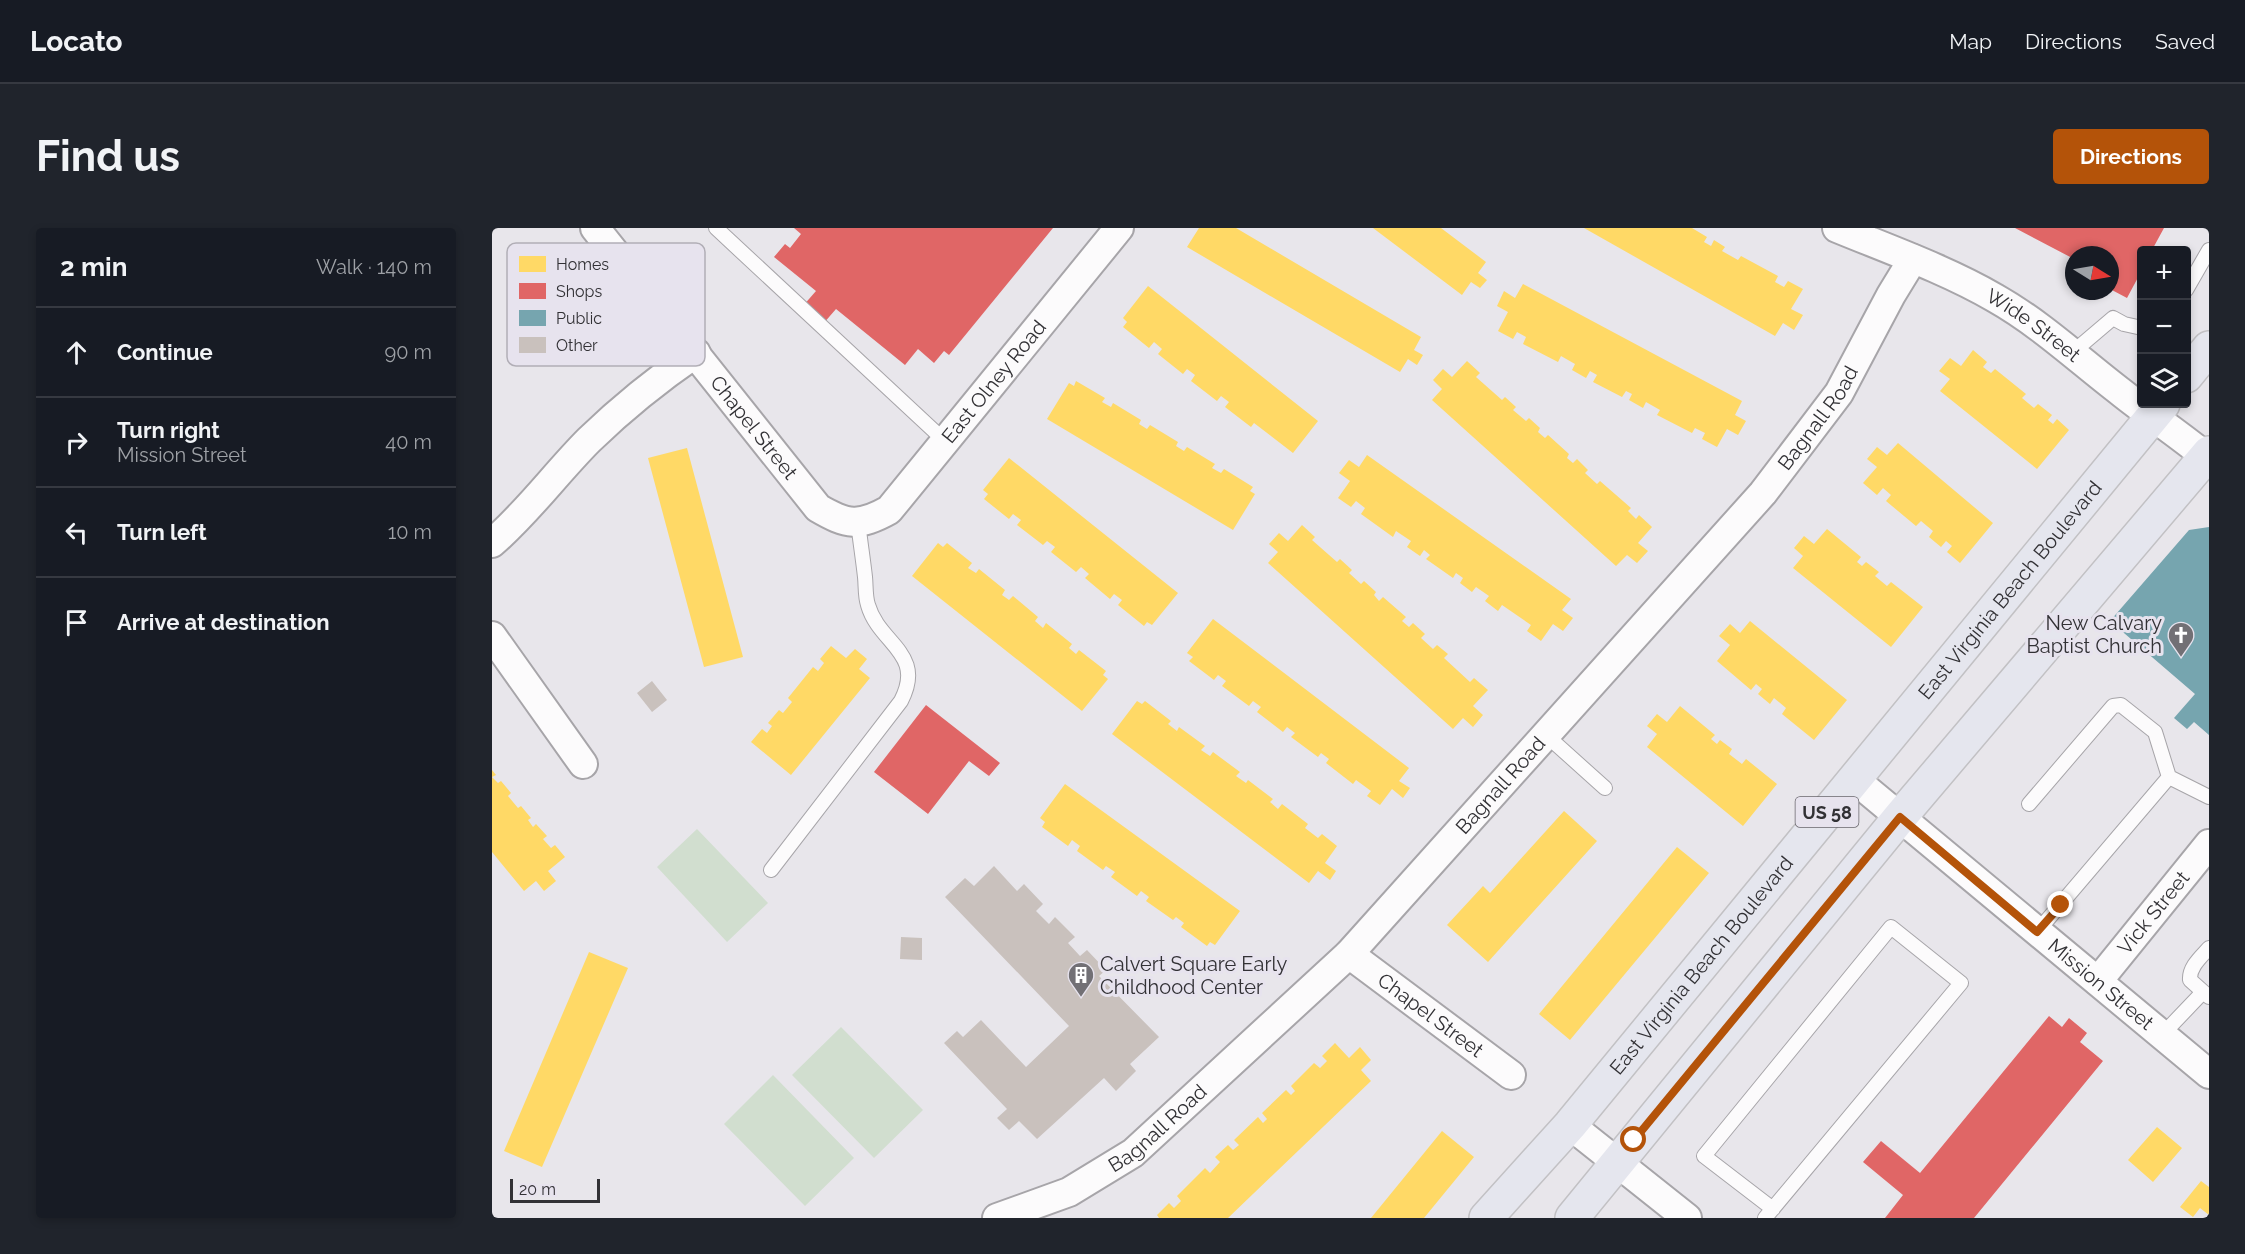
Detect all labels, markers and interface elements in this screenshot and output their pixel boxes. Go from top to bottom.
text: Locato [30,25,122,58]
text: Map [1949,29,1992,54]
text: Directions [2025,29,2122,54]
text: Saved [2155,29,2215,54]
button: Directions [2053,129,2209,184]
text: Find us [36,132,180,181]
legend [507,243,705,366]
north arrow [2065,246,2119,300]
map controls [2137,246,2191,408]
button: + [2137,246,2191,300]
text: 2 min [60,252,127,282]
text: Walk · 140 m [316,255,432,279]
text: Homes [556,255,609,274]
text: Shops [556,282,602,301]
street label: Wide Street [1982,284,2086,367]
button: − [2137,300,2191,354]
text: Public [556,309,602,328]
street label: East Olney Road [937,315,1051,448]
icon: ahead [60,336,93,369]
text: Other [556,336,598,355]
text: Continue [117,339,213,365]
text: 90 m [385,340,432,364]
button: layers [2137,354,2191,408]
street label: Bagnall Road [1773,362,1863,475]
street label: Chapel Street [705,371,803,484]
text: Turn right [117,417,220,443]
icon: right [60,426,93,459]
text: 40 m [385,430,432,454]
text: Mission Street [117,443,247,467]
street label: East Virginia Beach Boulevard [1913,476,2107,704]
icon: left [60,516,93,549]
text: Turn left [117,519,207,545]
text: 10 m [388,520,432,544]
icon: arrive [60,606,93,639]
text: Arrive at destination [117,609,330,635]
place label: New Calvary Baptist Church [2026,611,2162,658]
church icon: New Calvary Baptist Church [2166,620,2196,658]
street label: Bagnall Road [1451,732,1550,839]
road number: US 58 [1796,797,1858,827]
street label: East Virginia Beach Boulevard [1604,851,1798,1079]
street label: Vick Street [2113,866,2194,959]
route end [2047,891,2073,917]
street label: Mission Street [2043,933,2159,1035]
place label: Calvert Square Early Childhood Center [1100,952,1288,999]
building icon: Calvert Square Early Childhood Center [1066,960,1096,998]
street label: Chapel Street [1373,968,1489,1062]
street label: Bagnall Road [1104,1079,1212,1177]
route start [1620,1126,1646,1152]
scale bar [510,1176,600,1204]
text: 20 m [519,1180,556,1199]

